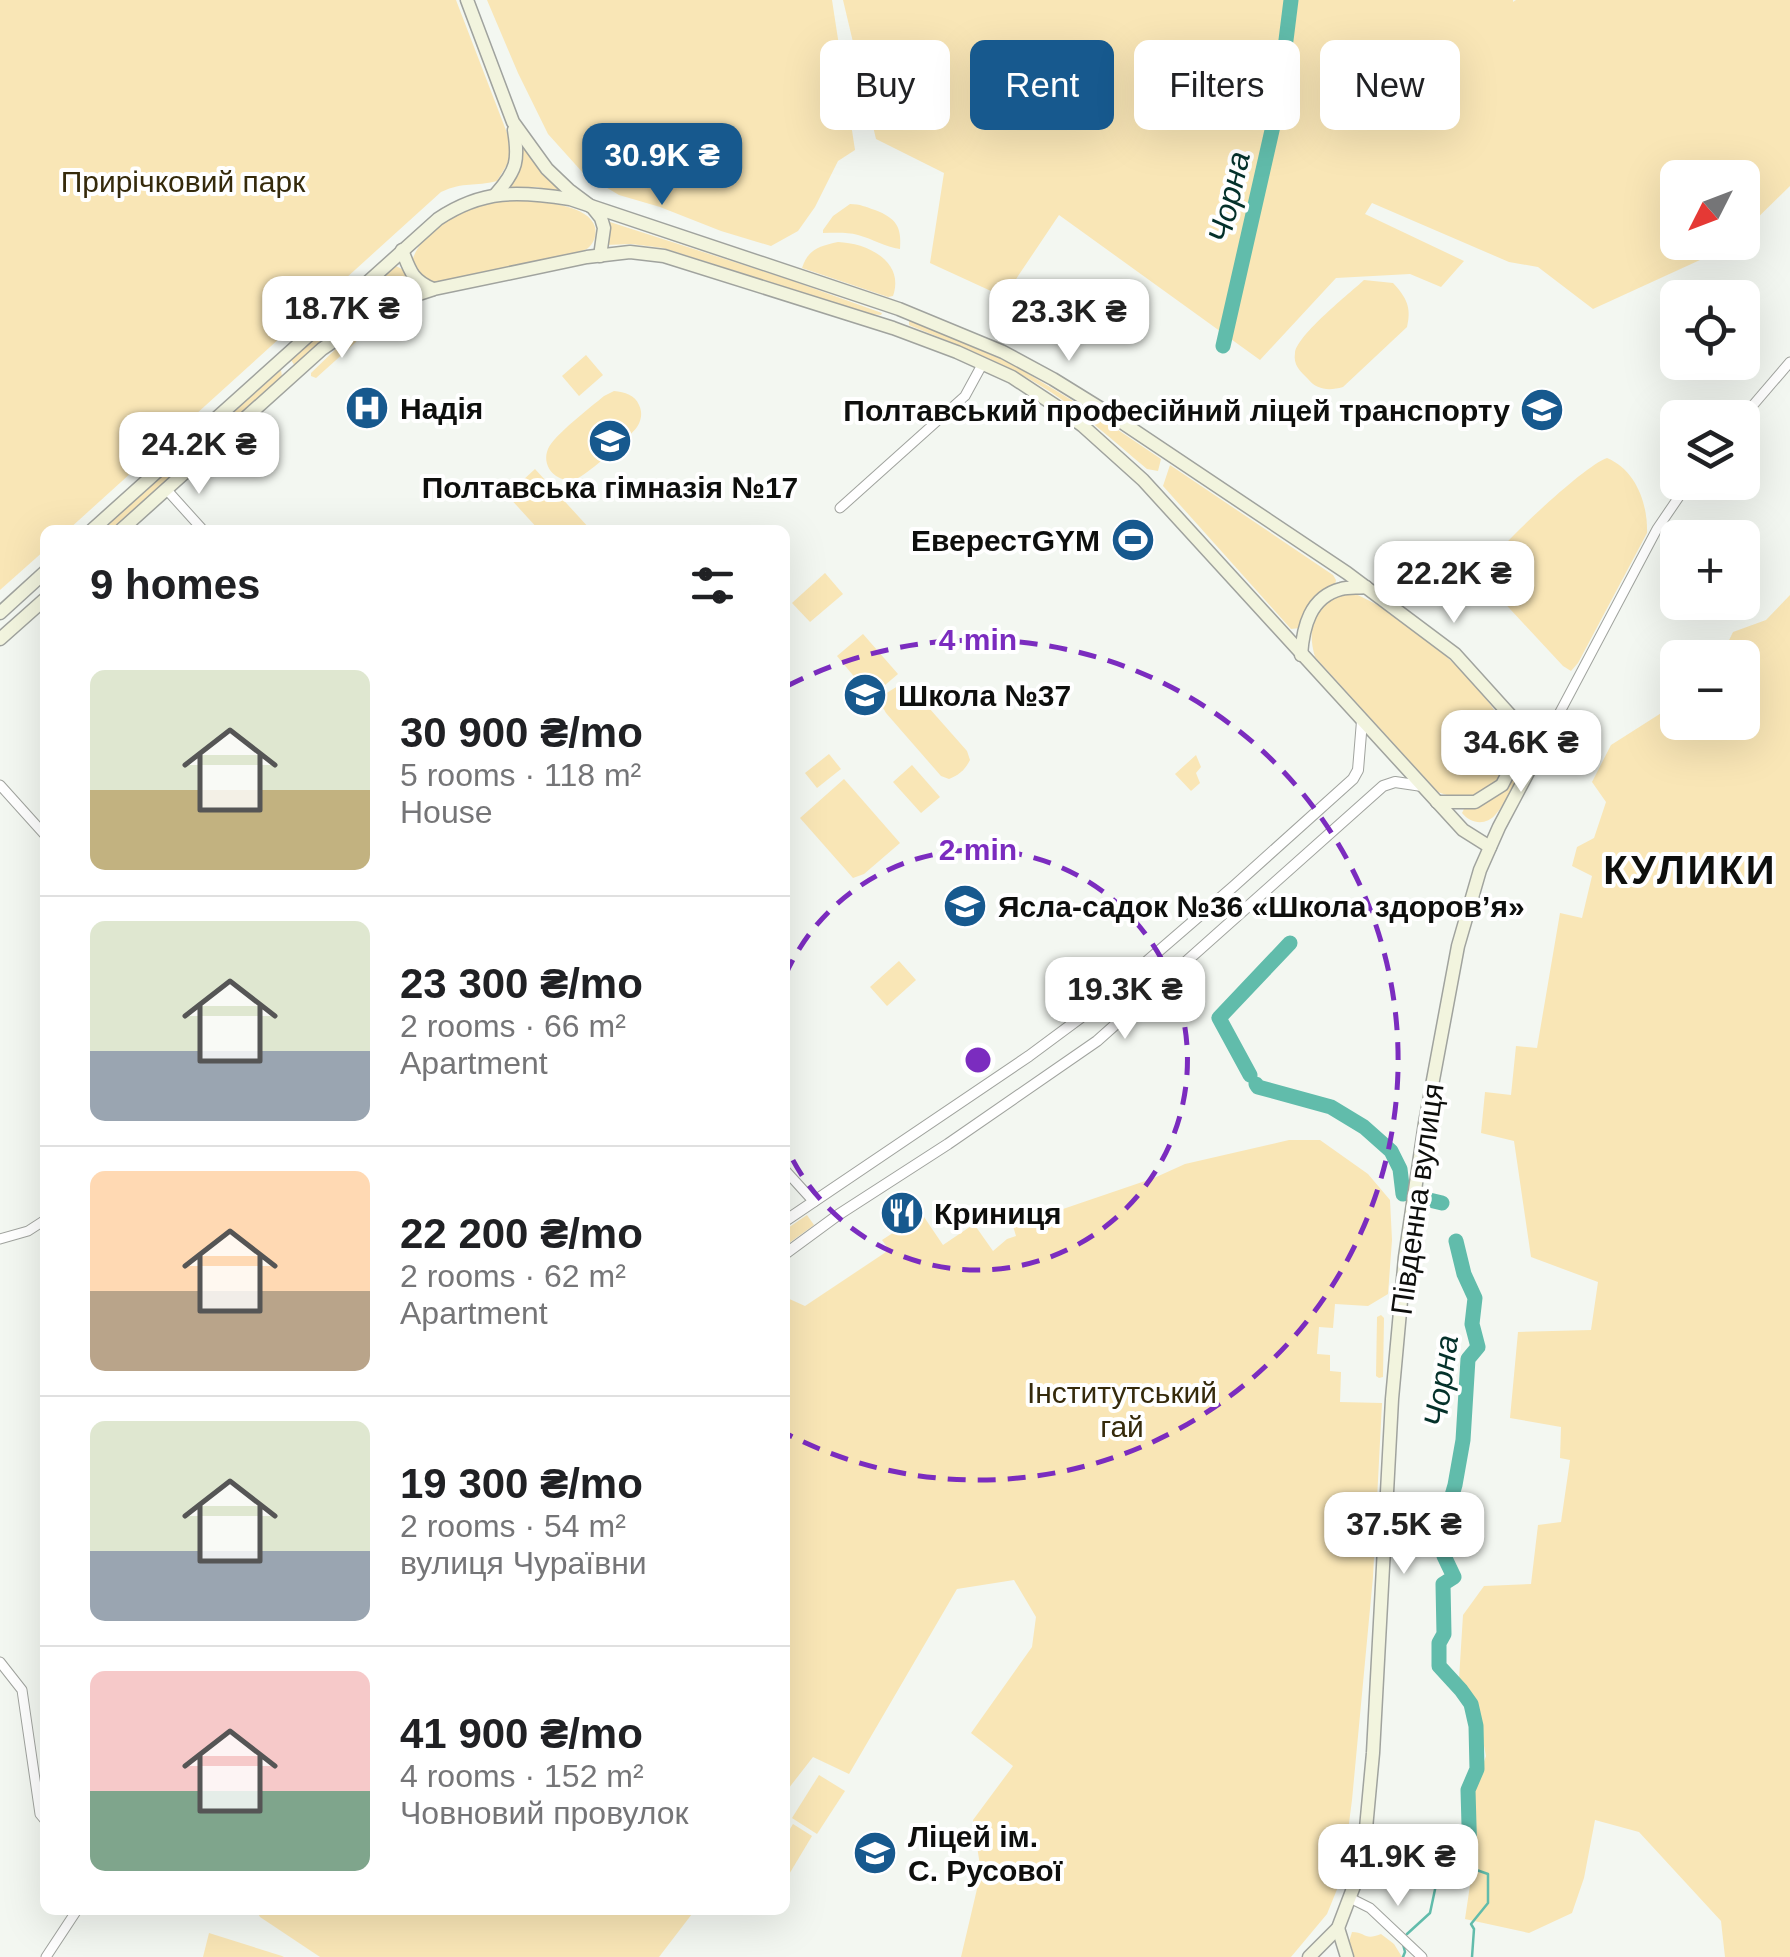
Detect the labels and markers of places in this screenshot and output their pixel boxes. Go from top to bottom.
pin: 30.9K ₴ [570,123,754,208]
pin: 18.7K ₴ [250,276,434,361]
pin: 23.3K ₴ [977,279,1161,364]
hospital icon: Надія [344,385,390,431]
school or university icon: Полтавський професійний ліцей транспорту [1519,387,1565,433]
place label: Надія [400,392,483,425]
place label: Полтавський професійний ліцей транспорту [843,394,1510,427]
pin: 24.2K ₴ [107,412,291,497]
school or university icon: Полтавська гімназія №17 [587,418,633,464]
place label: Полтавська гімназія №17 [422,471,798,504]
sports icon: ЕверестGYM [1110,517,1156,563]
place label: ЕверестGYM [911,524,1100,557]
pin: 22.2K ₴ [1362,541,1546,626]
school or university icon: Школа №37 [842,672,888,718]
place label: Школа №37 [898,679,1071,712]
pin: 34.6K ₴ [1429,710,1613,795]
school or university icon: Ясла-садок №36 «Школа здоров’я» [942,883,988,929]
place label: Ясла-садок №36 «Школа здоров’я» [998,890,1525,923]
pin: 19.3K ₴ [1033,957,1217,1042]
centre of rings [960,1042,996,1078]
restaurant icon: Криниця [879,1190,925,1236]
place label: Криниця [934,1197,1062,1230]
pin: 37.5K ₴ [1312,1492,1496,1577]
place label: Ліцей ім. С. Русової [908,1820,1063,1887]
pin: 41.9K ₴ [1306,1824,1490,1909]
school or university icon: Ліцей ім. С. Русової [852,1830,898,1876]

